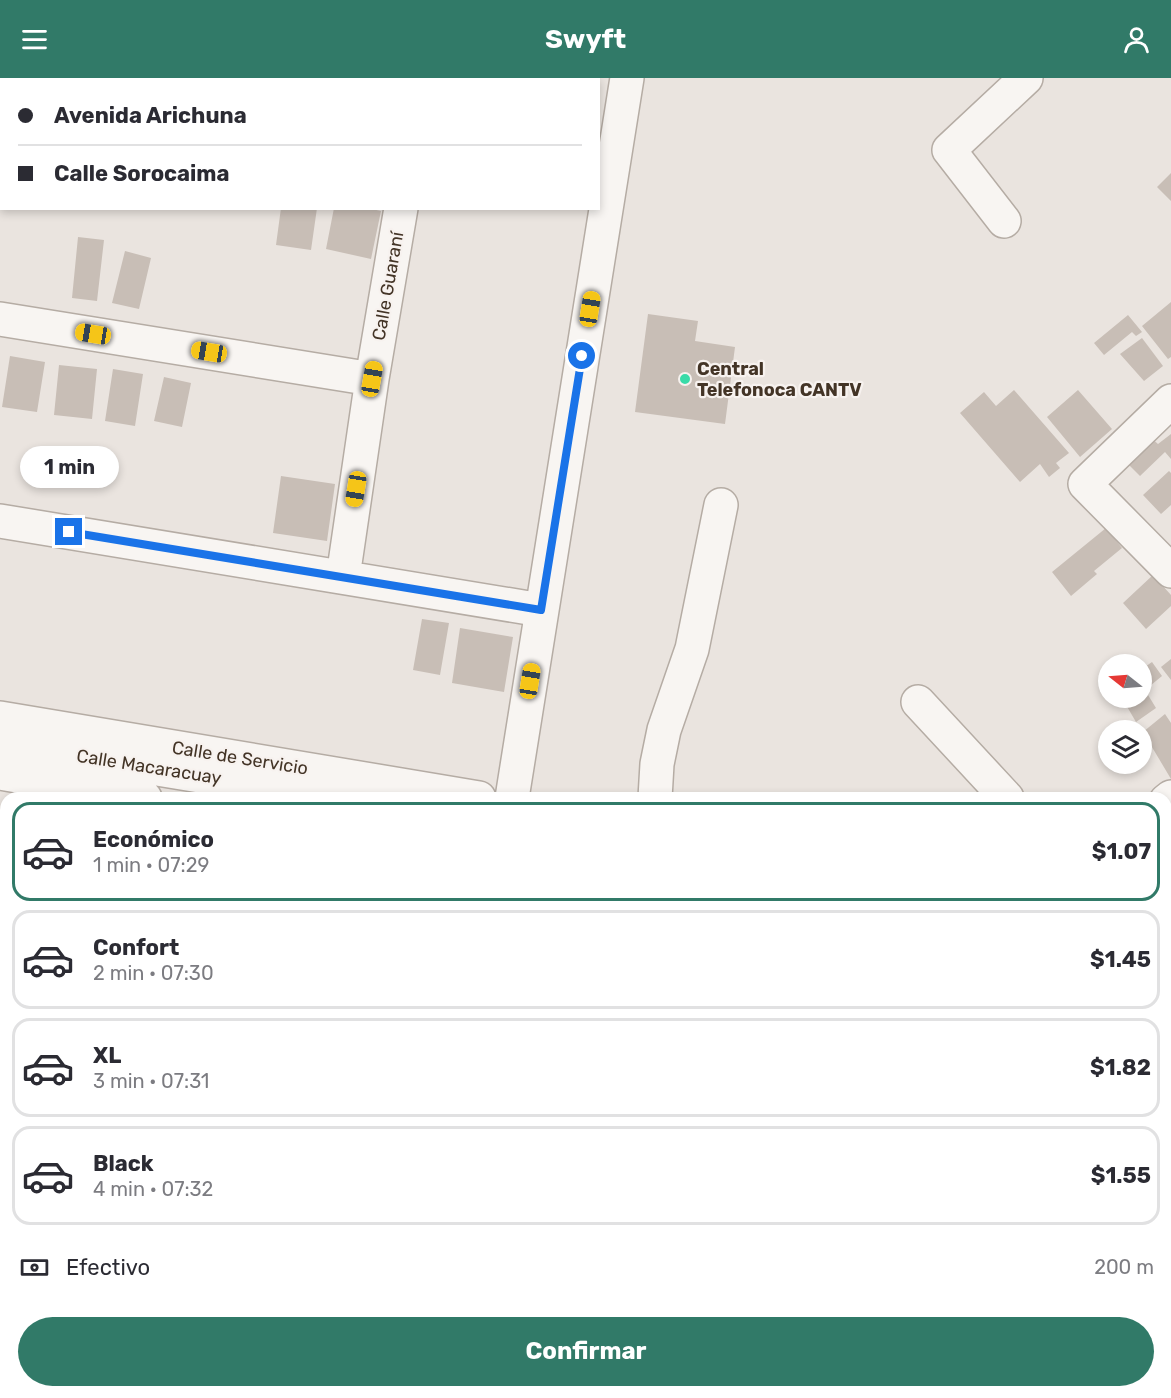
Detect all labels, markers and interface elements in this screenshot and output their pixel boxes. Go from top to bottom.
icon: menu [18,23,51,56]
text: Swyft [545,23,626,55]
icon: person [1120,23,1153,56]
text: Avenida Arichuna [54,102,247,129]
text: Calle Sorocaima [54,160,230,187]
street label: Calle Guaraní [368,228,409,342]
car [578,290,602,328]
car [74,322,112,346]
car [190,340,228,364]
route start [568,342,595,369]
place label: Central Telefonoca CANTV [697,358,862,401]
car [360,360,384,398]
marker: Central Telefonoca CANTV [678,372,692,386]
callout: 1 min [20,445,118,487]
text: 1 min [44,455,95,479]
car [344,470,368,508]
route end [55,518,82,545]
north arrow [1098,654,1152,708]
map controls [1098,654,1152,774]
car [518,662,542,700]
button: layers [1098,720,1152,774]
street label: Calle de Servicio [170,736,310,780]
street label: Calle Macaracuay [75,745,223,789]
icon: car [21,825,75,879]
text: Económico [93,826,214,853]
text: $1.07 [1092,838,1151,865]
text: 1 min · 07:29 [93,853,209,877]
icon: car [21,933,75,987]
text: Confort [93,934,179,961]
text: $1.45 [1090,946,1151,973]
text: 2 min · 07:30 [93,961,214,985]
icon: car [21,1041,75,1095]
text: XL [93,1042,121,1069]
text: $1.82 [1090,1054,1151,1081]
text: 3 min · 07:31 [93,1069,209,1093]
icon: car [21,1149,75,1203]
text: Black [93,1150,154,1177]
text: $1.55 [1091,1162,1151,1189]
text: 4 min · 07:32 [93,1177,213,1201]
icon: cash [18,1251,51,1284]
text: Efectivo [66,1254,150,1281]
text: 200 m [1094,1255,1154,1279]
button: Confirmar [18,1317,1154,1386]

